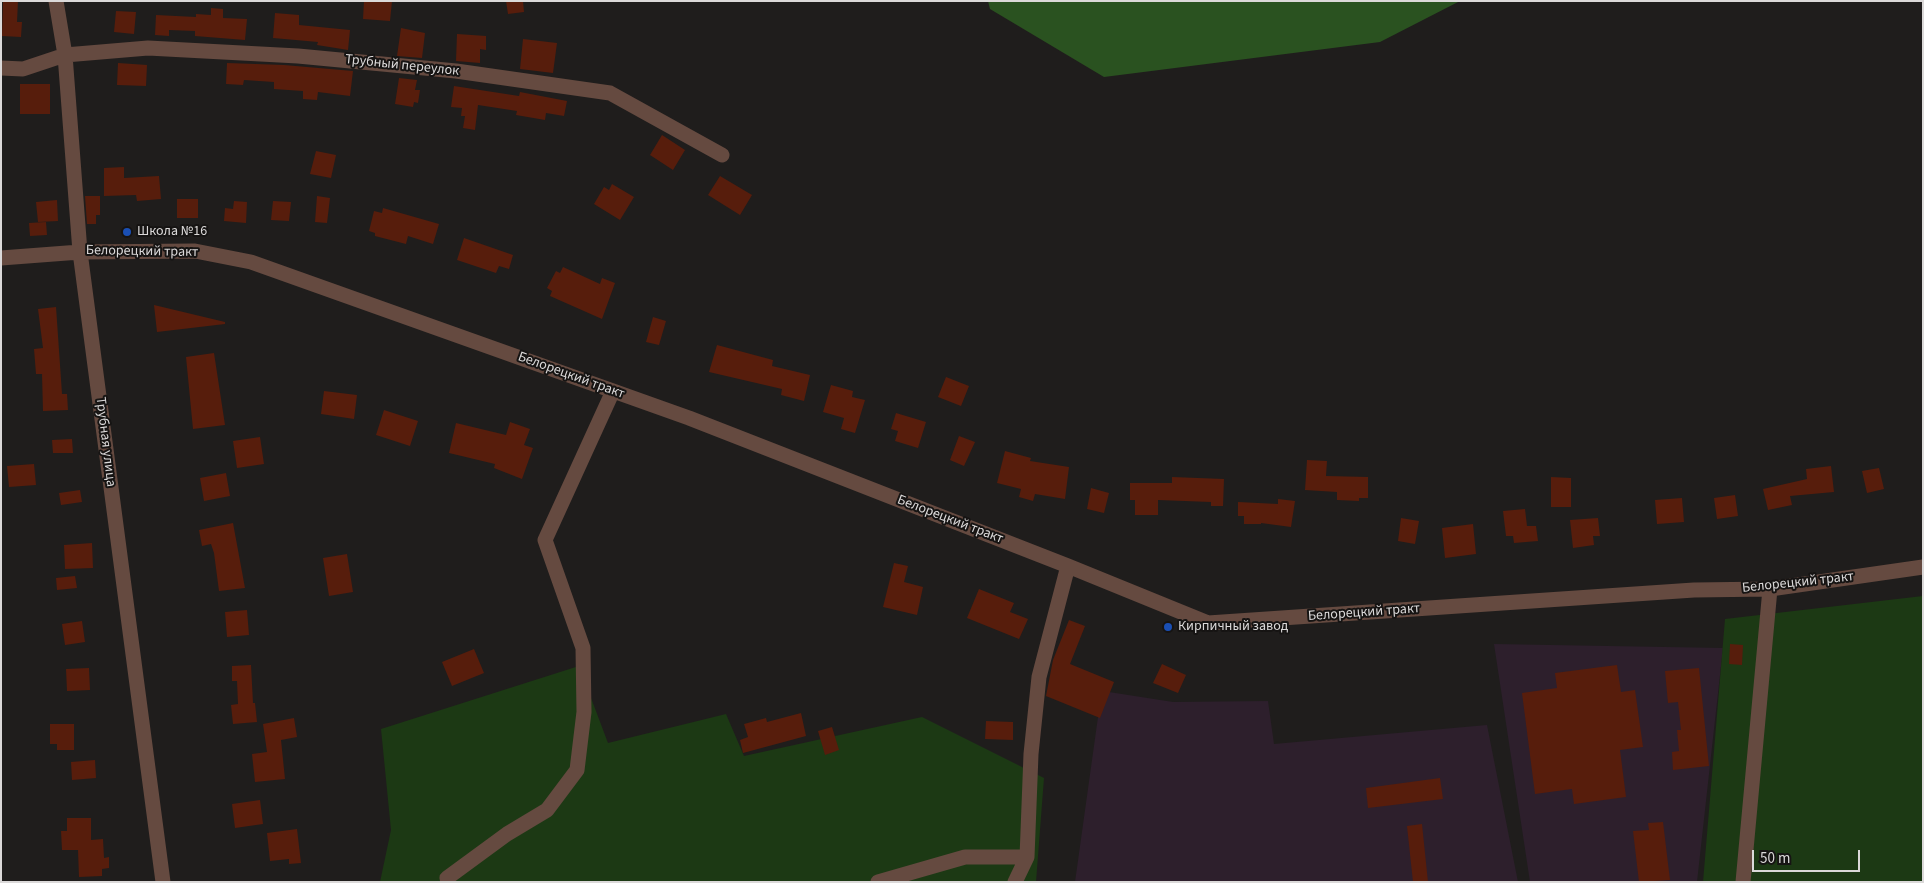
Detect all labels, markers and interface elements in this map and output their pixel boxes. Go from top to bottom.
street label: Трубный переулок [344,52,460,80]
place label: Школа №16 [137,224,207,240]
marker: Школа №16 [121,226,133,238]
street label: Белорецкий тракт [86,243,198,261]
street label: Белорецкий тракт [515,349,627,403]
street label: Трубная улица [91,396,119,488]
street label: Белорецкий тракт [895,492,1005,548]
street label: Белорецкий тракт [1741,569,1855,597]
street label: Белорецкий тракт [1307,601,1421,625]
place label: Кирпичный завод [1178,619,1288,635]
marker: Кирпичный завод [1162,621,1174,633]
scale bar [1754,840,1862,872]
text: 50 m [1760,848,1790,869]

